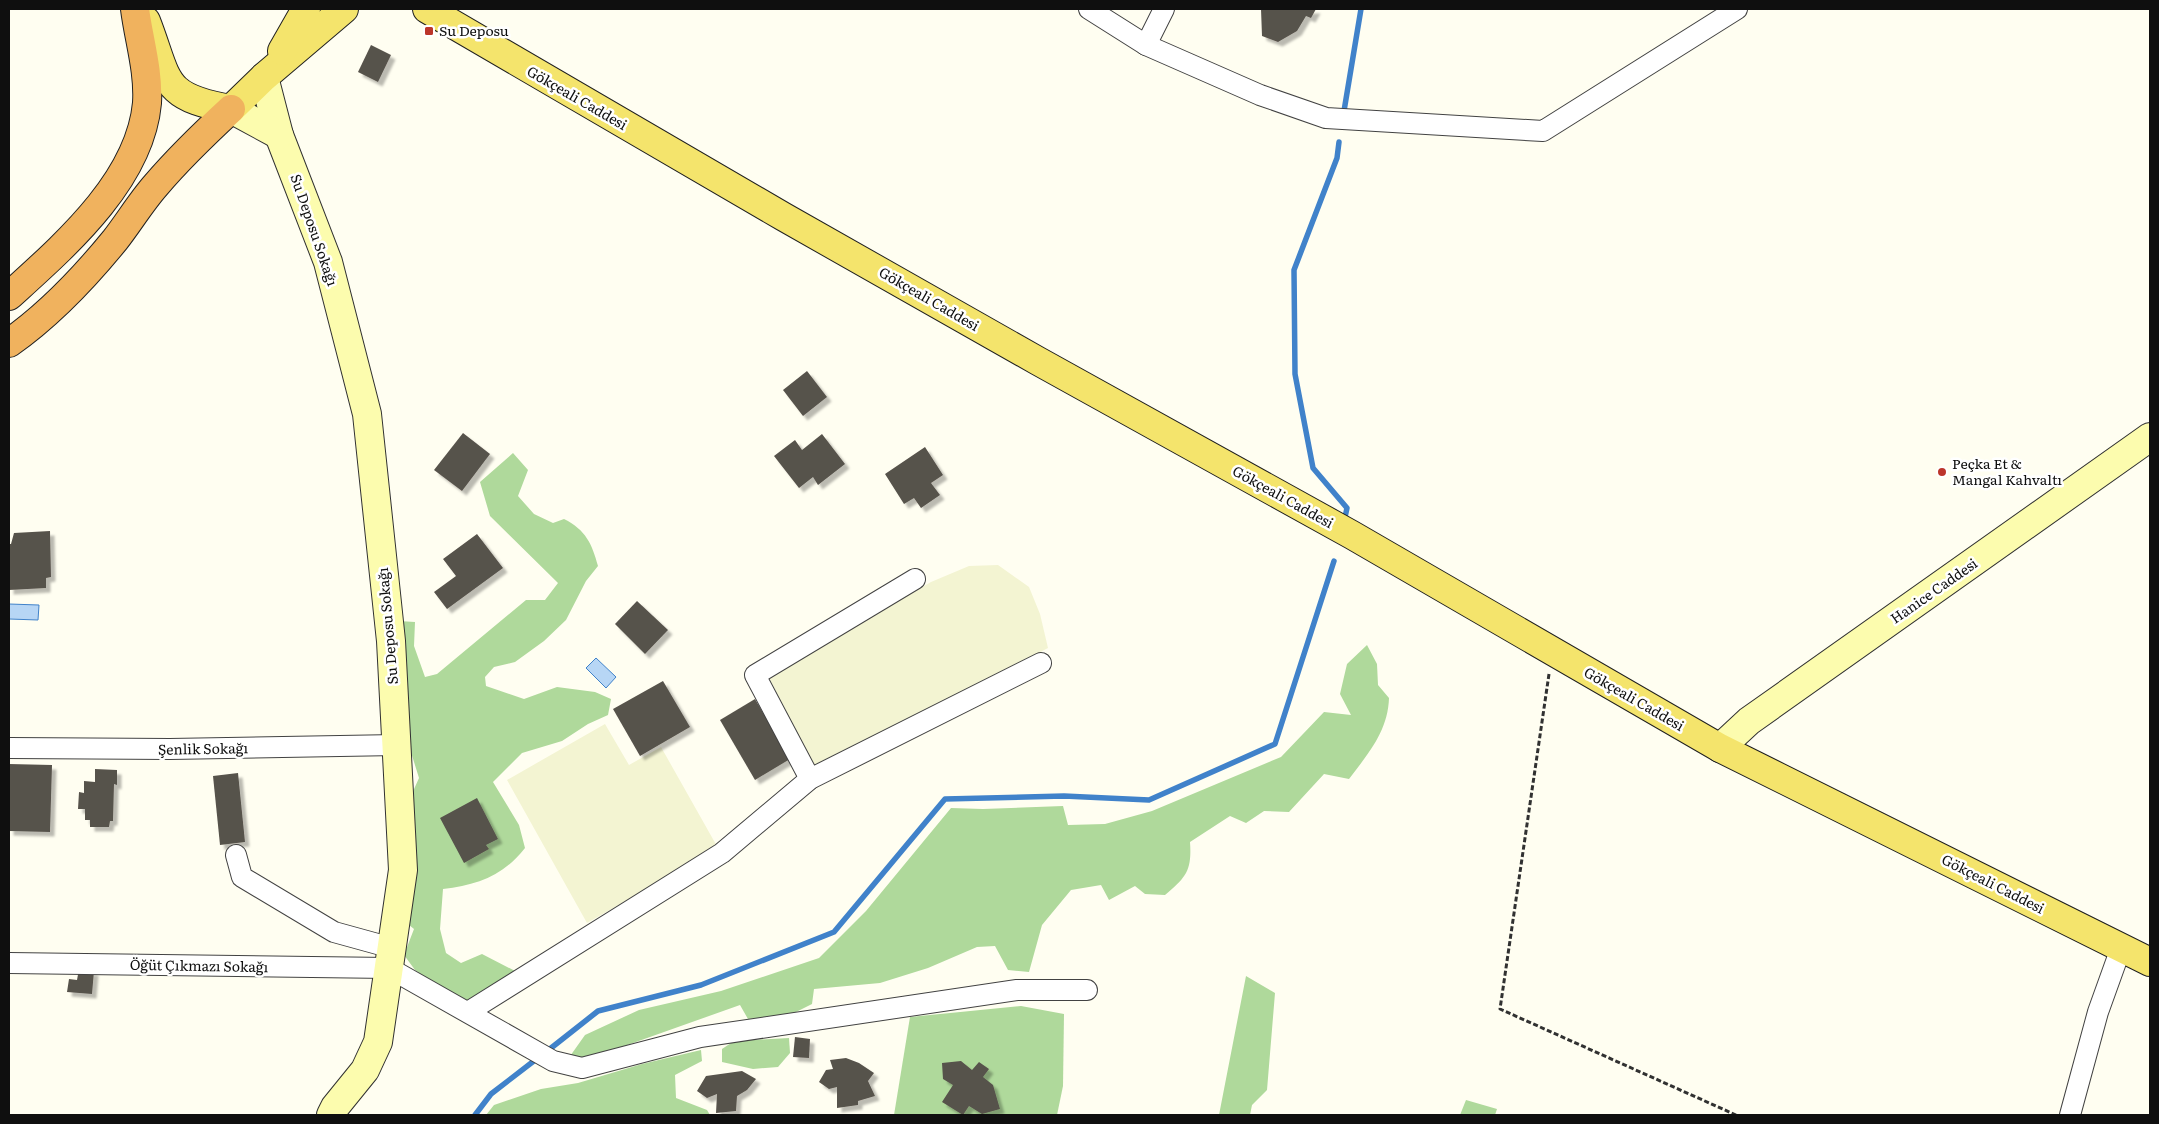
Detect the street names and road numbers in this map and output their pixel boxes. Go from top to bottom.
street label: Gökçeali Caddesi [524,60,632,134]
street label: Su Deposu Sokağı [286,171,344,289]
street label: Gökçeali Caddesi [876,261,984,335]
street label: Gökçeali Caddesi [1229,460,1338,532]
street label: Hanice Caddesi [1886,553,1981,628]
street label: Su Deposu Sokağı [372,566,402,685]
street label: Gökçeali Caddesi [1581,661,1689,735]
street label: Şenlik Sokağı [158,737,249,759]
street label: Gökçeali Caddesi [1939,849,2049,918]
street label: Öğüt Çıkmazı Sokağı [130,954,269,976]

